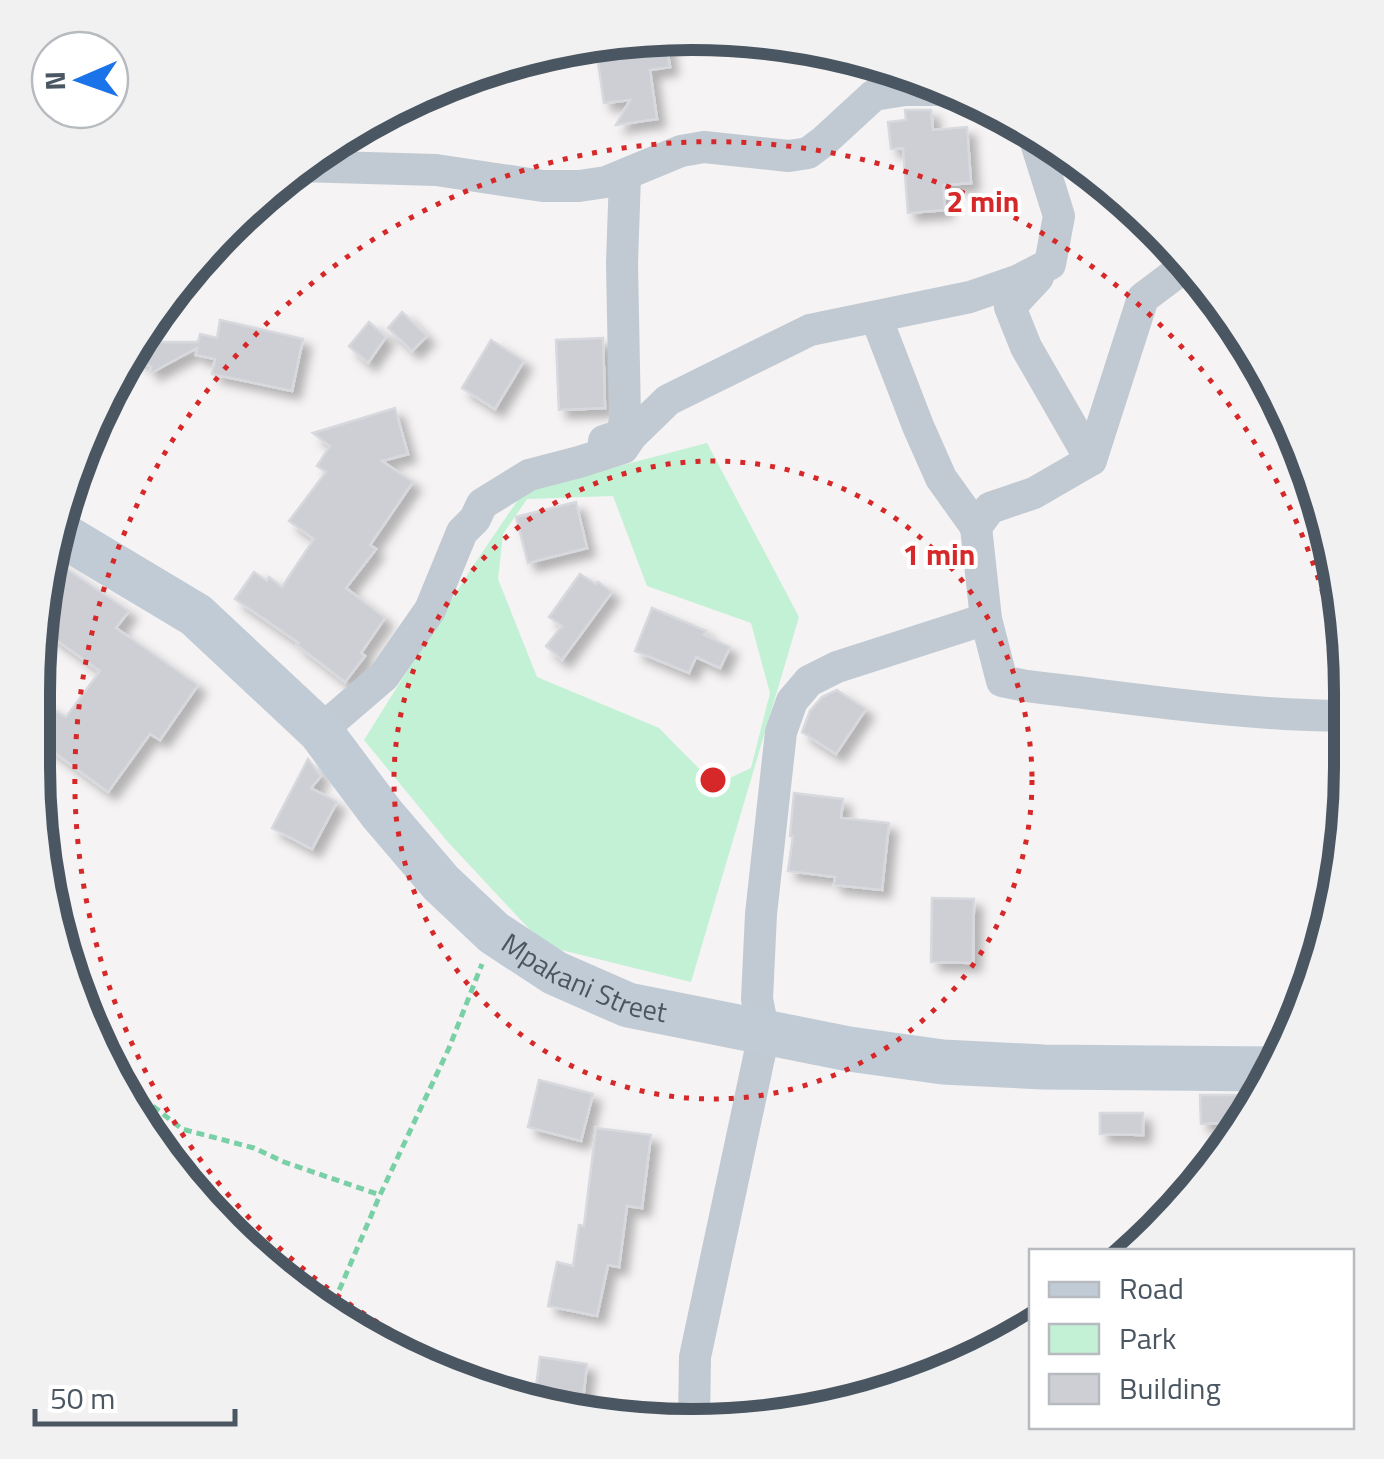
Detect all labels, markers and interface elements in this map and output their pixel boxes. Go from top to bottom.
north arrow [30,30,130,130]
text: N [33,70,76,91]
text: 2 min [947,178,1019,224]
text: 1 min [903,531,975,577]
centre of rings [695,762,731,798]
street label: Mpakani Street [493,922,671,1033]
legend [1029,1249,1354,1429]
text: Road [1119,1265,1184,1311]
text: Park [1119,1315,1176,1361]
scale bar [35,1364,235,1426]
text: Building [1119,1365,1221,1411]
text: 50 m [50,1375,115,1421]

